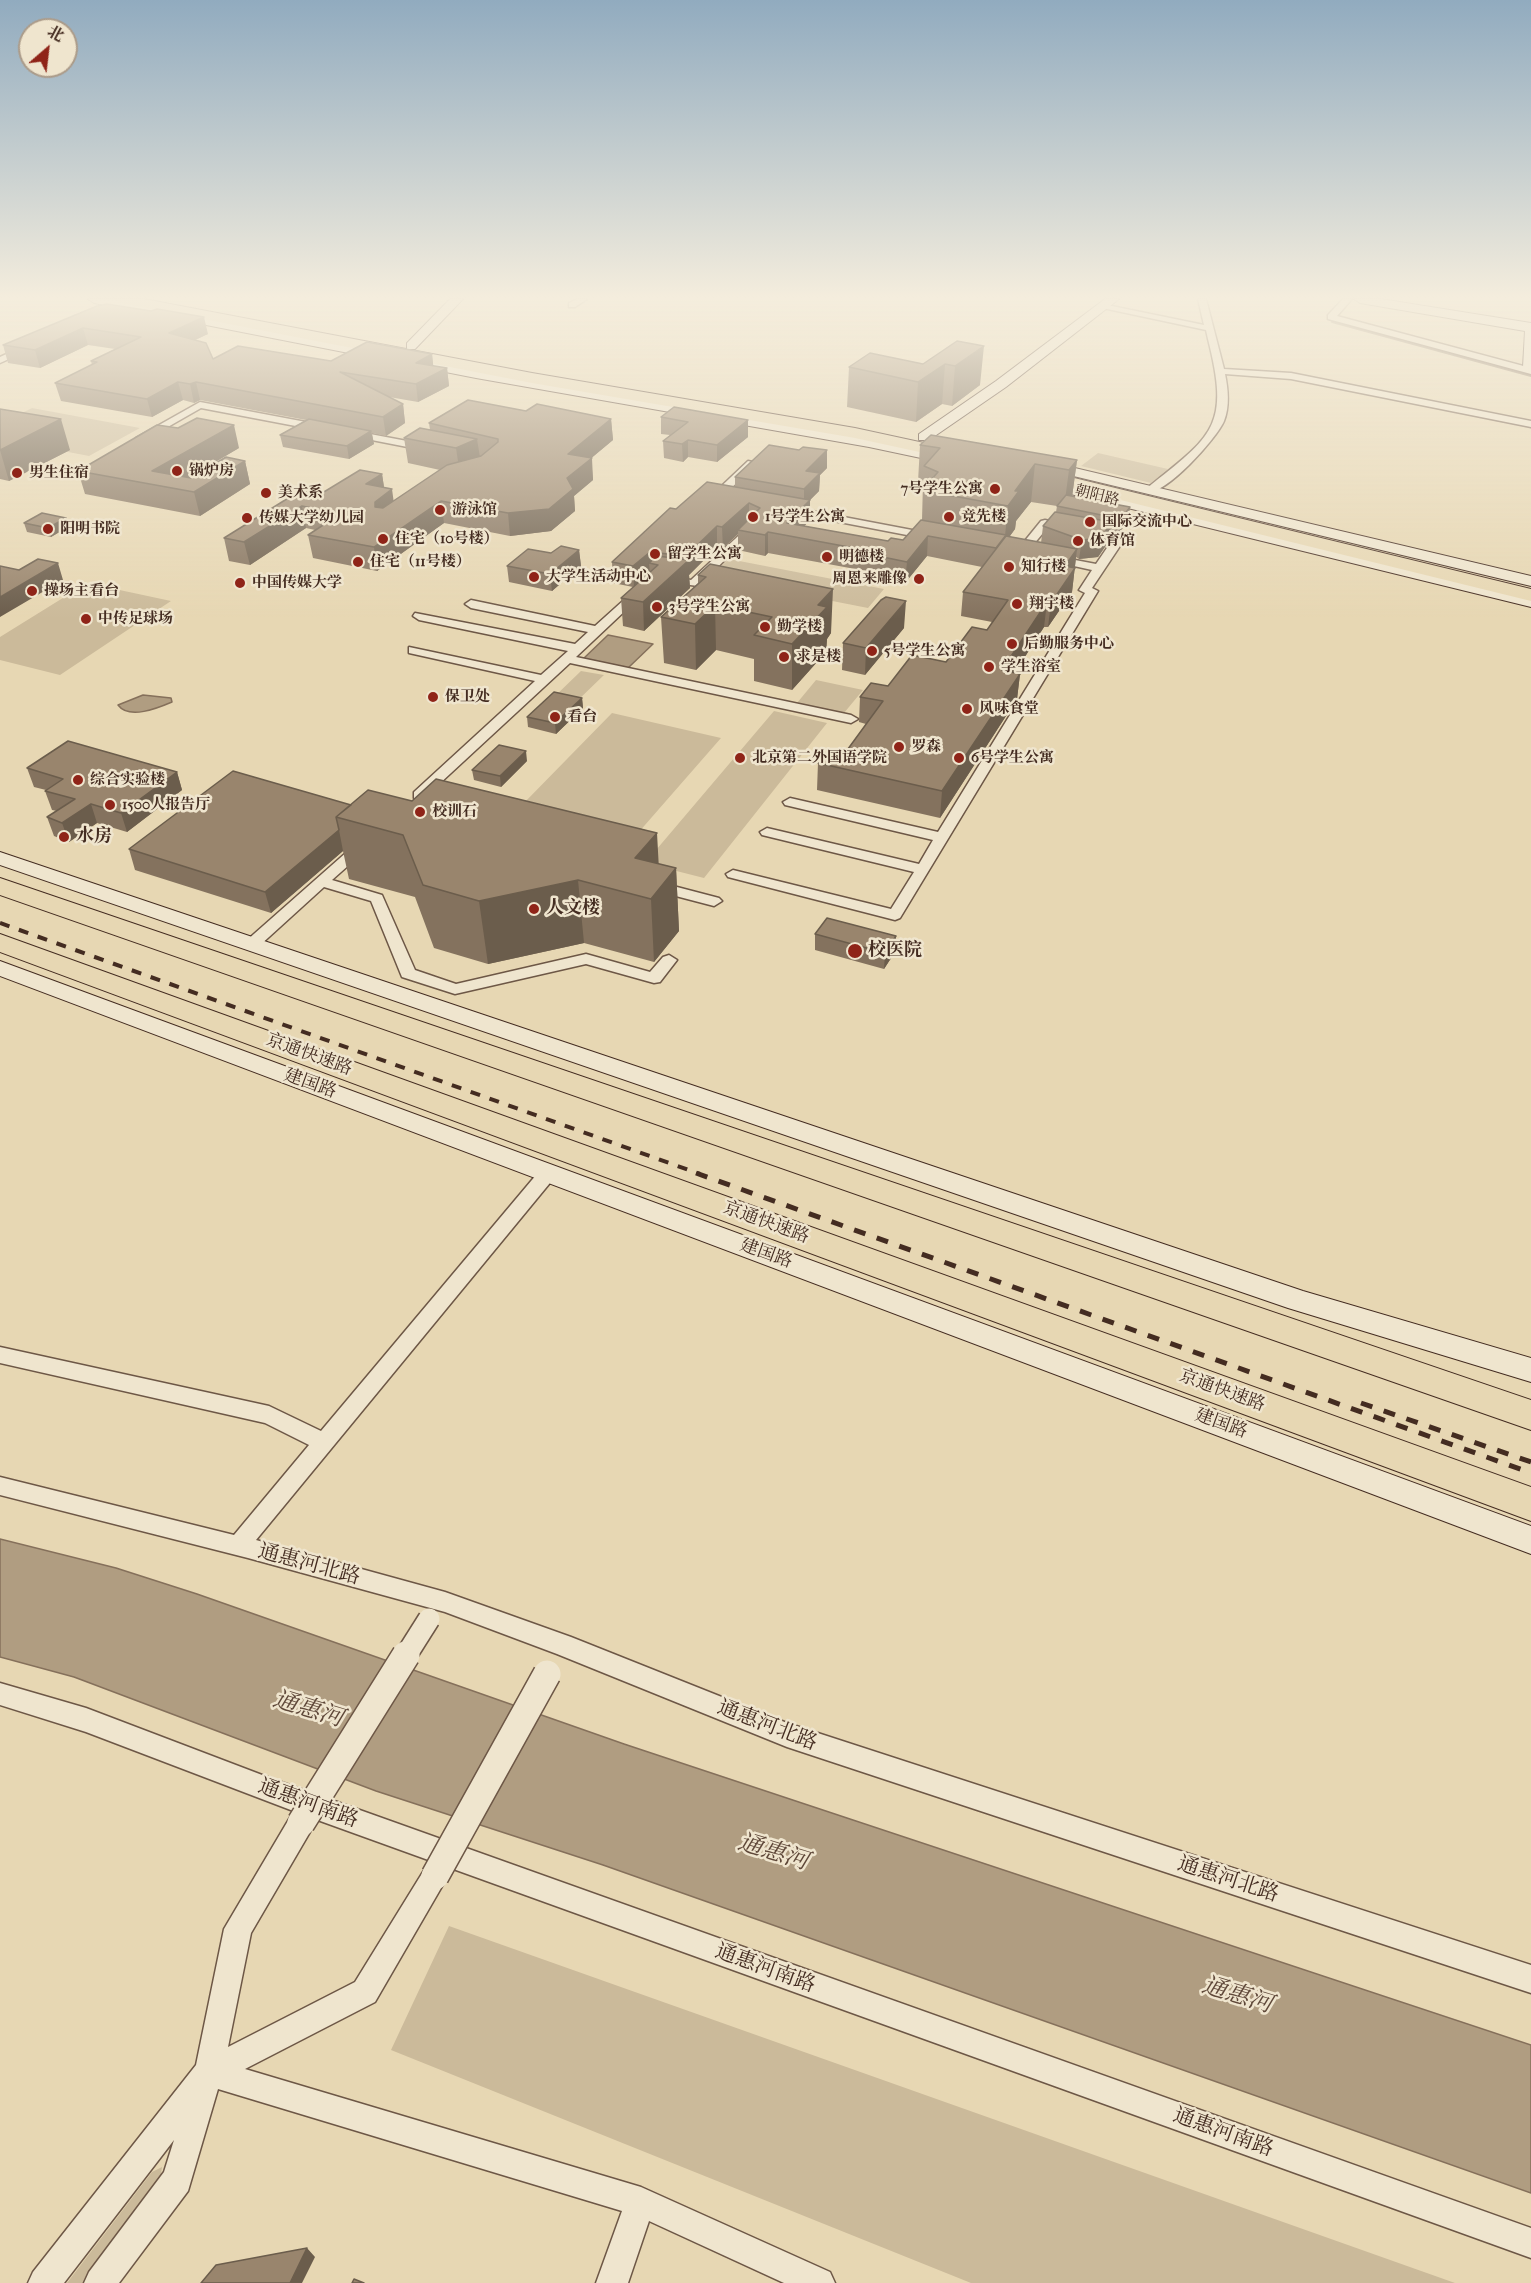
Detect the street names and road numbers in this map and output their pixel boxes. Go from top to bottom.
street label: 朝阳路 [1073,482,1121,510]
street label: 京通快速路 [263,1029,355,1081]
street label: 建国路 [281,1065,339,1103]
street label: 京通快速路 [720,1197,812,1249]
street label: 建国路 [737,1235,795,1273]
street label: 京通快速路 [1176,1365,1268,1417]
street label: 建国路 [1192,1405,1250,1443]
street label: 通惠河北路 [255,1539,363,1591]
street label: 通惠河北路 [713,1695,821,1757]
street label: 通惠河南路 [254,1774,362,1834]
street label: 通惠河北路 [1174,1852,1282,1908]
street label: 通惠河南路 [711,1939,819,1999]
street label: 通惠河南路 [1169,2103,1277,2163]

